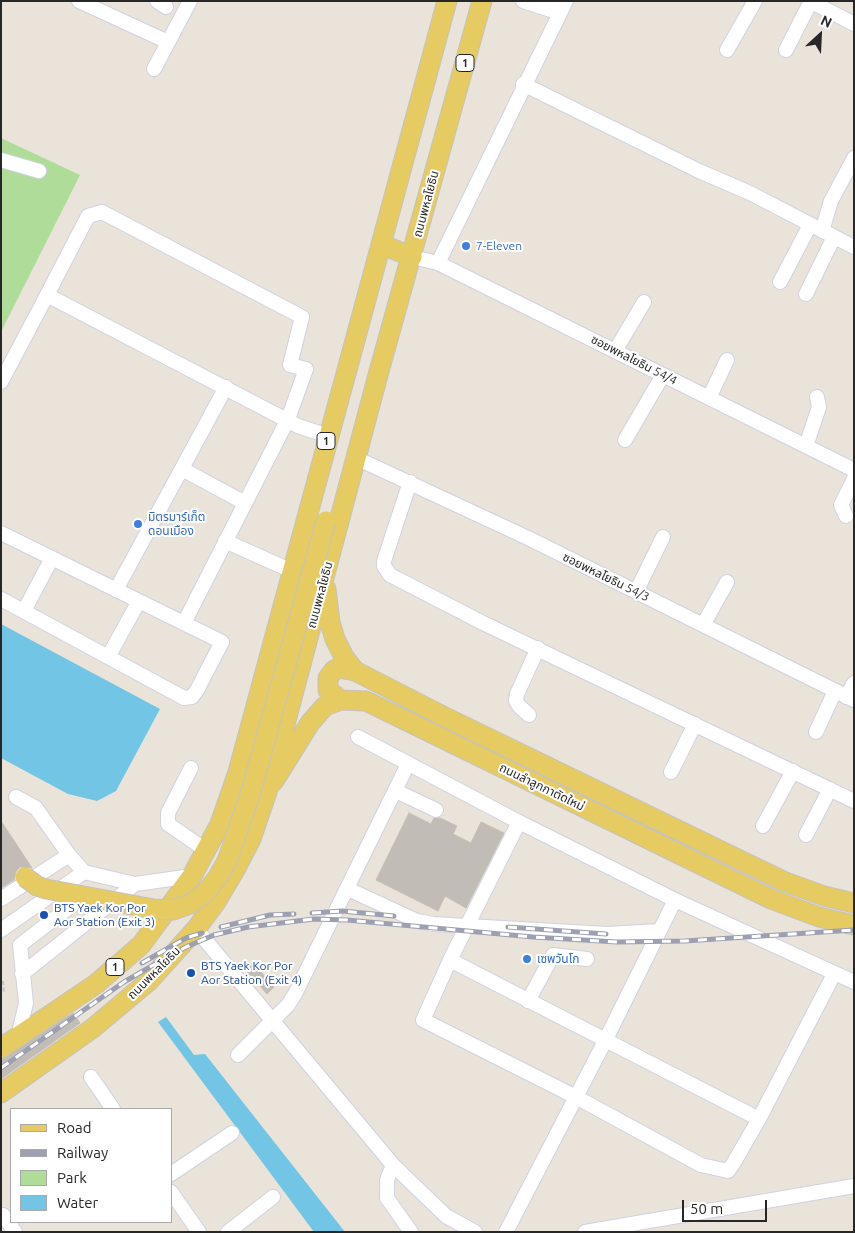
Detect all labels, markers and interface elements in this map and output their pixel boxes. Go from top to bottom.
north arrow [795,10,845,60]
text: N [818,12,834,31]
road number: 1 [456,54,474,72]
street label: ถนนพหลโยธิน [410,169,442,239]
place label: 7-Eleven [476,239,522,253]
marker: 7-Eleven [460,240,472,252]
street label: ซอยพหลโยธิน 54/4 [589,332,679,388]
road number: 1 [317,432,335,450]
place label: มิตรมาร์เก็ต ดอนเมือง [148,510,205,538]
marker: มิตรมาร์เก็ต ดอนเมือง [132,518,144,530]
street label: ซอยพหลโยธิน 54/3 [560,550,652,604]
street label: ถนนพหลโยธิน [304,560,336,630]
street label: ถนนลำลูกกาตัดใหม่ [497,760,587,814]
place label: BTS Yaek Kor Por Aor Station (Exit 3) [54,901,155,929]
marker: BTS Yaek Kor Por Aor Station (Exit 3) [38,909,50,921]
street label: ถนนพหลโยธิน [125,944,183,1002]
place label: เซพวันโก [537,952,580,966]
marker: เซพวันโก [521,953,533,965]
road number: 1 [106,959,124,976]
place label: BTS Yaek Kor Por Aor Station (Exit 4) [201,959,302,987]
marker: BTS Yaek Kor Por Aor Station (Exit 4) [185,967,197,979]
legend [10,1108,172,1223]
text: Road [57,1119,92,1136]
text: Railway [57,1144,108,1161]
text: Park [57,1169,87,1186]
scale bar [685,1190,770,1222]
text: Water [57,1194,98,1211]
text: 50 m [690,1200,723,1217]

